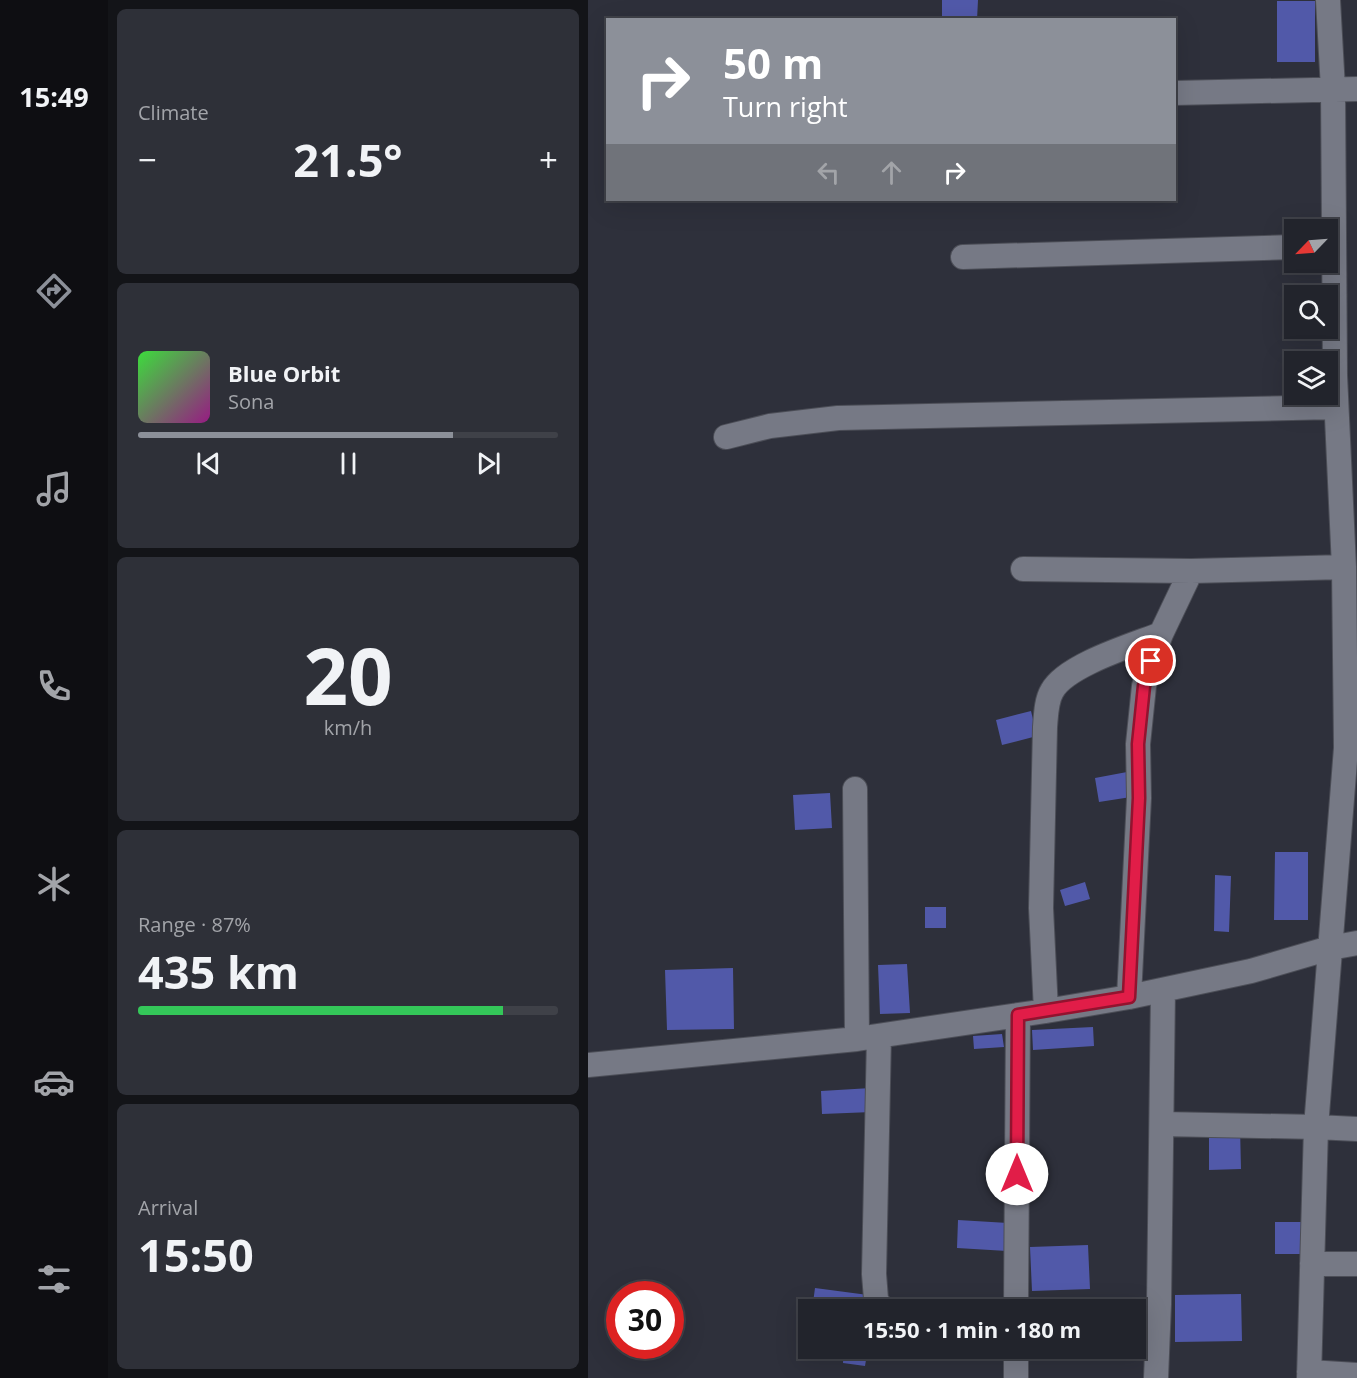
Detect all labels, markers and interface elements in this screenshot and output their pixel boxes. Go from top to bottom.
text: 50 m [723,34,823,91]
icon: right [624,42,702,120]
text: 15:49 [19,78,89,115]
text: Turn right [723,88,848,125]
text: Climate [138,99,209,126]
text: 21.5° [293,129,403,190]
text: − [138,137,157,182]
text: + [539,137,558,182]
icon: left [812,156,845,189]
icon: ahead [875,156,908,189]
icon: right [938,156,971,189]
north arrow [1284,219,1338,273]
map controls [1284,219,1338,405]
icon: directions [33,270,75,312]
button: search [1284,285,1338,339]
button: layers [1284,351,1338,405]
text: Blue Orbit [228,358,340,388]
text: Sona [228,388,274,415]
icon: previous [192,447,225,480]
icon: pause [332,447,365,480]
icon: next [472,447,505,480]
icon: music [33,468,75,510]
text: 20 [303,622,393,728]
pin [1125,635,1176,686]
icon: arrive [1134,644,1167,677]
icon: phone [33,665,75,707]
text: km/h [324,714,372,741]
icon: climate [33,863,75,905]
text: Range · 87% [138,911,251,938]
text: 435 km [138,941,299,1002]
icon: car [33,1061,75,1103]
position arrow [985,1142,1049,1206]
text: Arrival [138,1194,198,1221]
text: 15:50 [138,1224,254,1285]
icon: filters [33,1258,75,1300]
speed limit sign: 30 [606,1281,684,1359]
text: 15:50 · 1 min · 180 m [863,1314,1081,1344]

